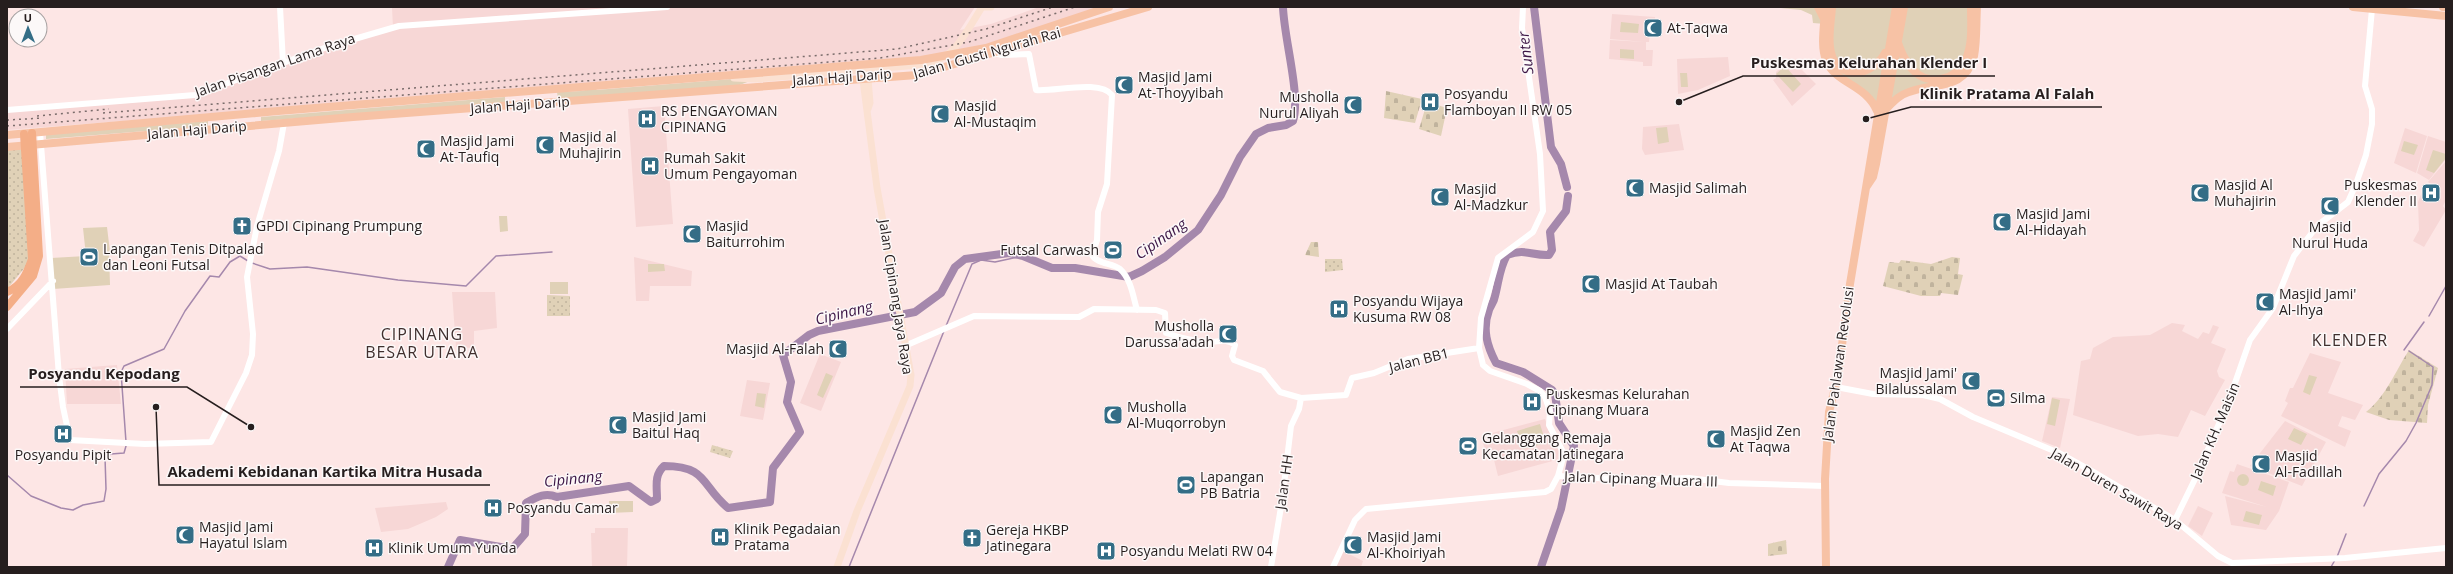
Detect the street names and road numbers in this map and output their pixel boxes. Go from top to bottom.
street label: Jalan I Gusti Ngurah Rai [909,22,1063,83]
street label: Jalan Pisangan Lama Raya [190,28,358,102]
street label: Jalan Haji Darip [790,64,892,90]
street label: Jalan Haji Darip [468,92,570,118]
street label: Jalan Haji Darip [145,116,247,143]
street label: Jalan Cipinang Jaya Raya [875,216,918,376]
street label: Jalan Pahlawan Revolusi [1817,285,1858,445]
street label: Jalan BB1 [1385,343,1451,377]
street label: Jalan KH. Maisin [2185,379,2244,484]
street label: Jalan Duren Sawit Raya [2046,442,2187,534]
street label: Jalan HH [1270,453,1297,513]
street label: Jalan Cipinang Muara III [1562,466,1718,491]

